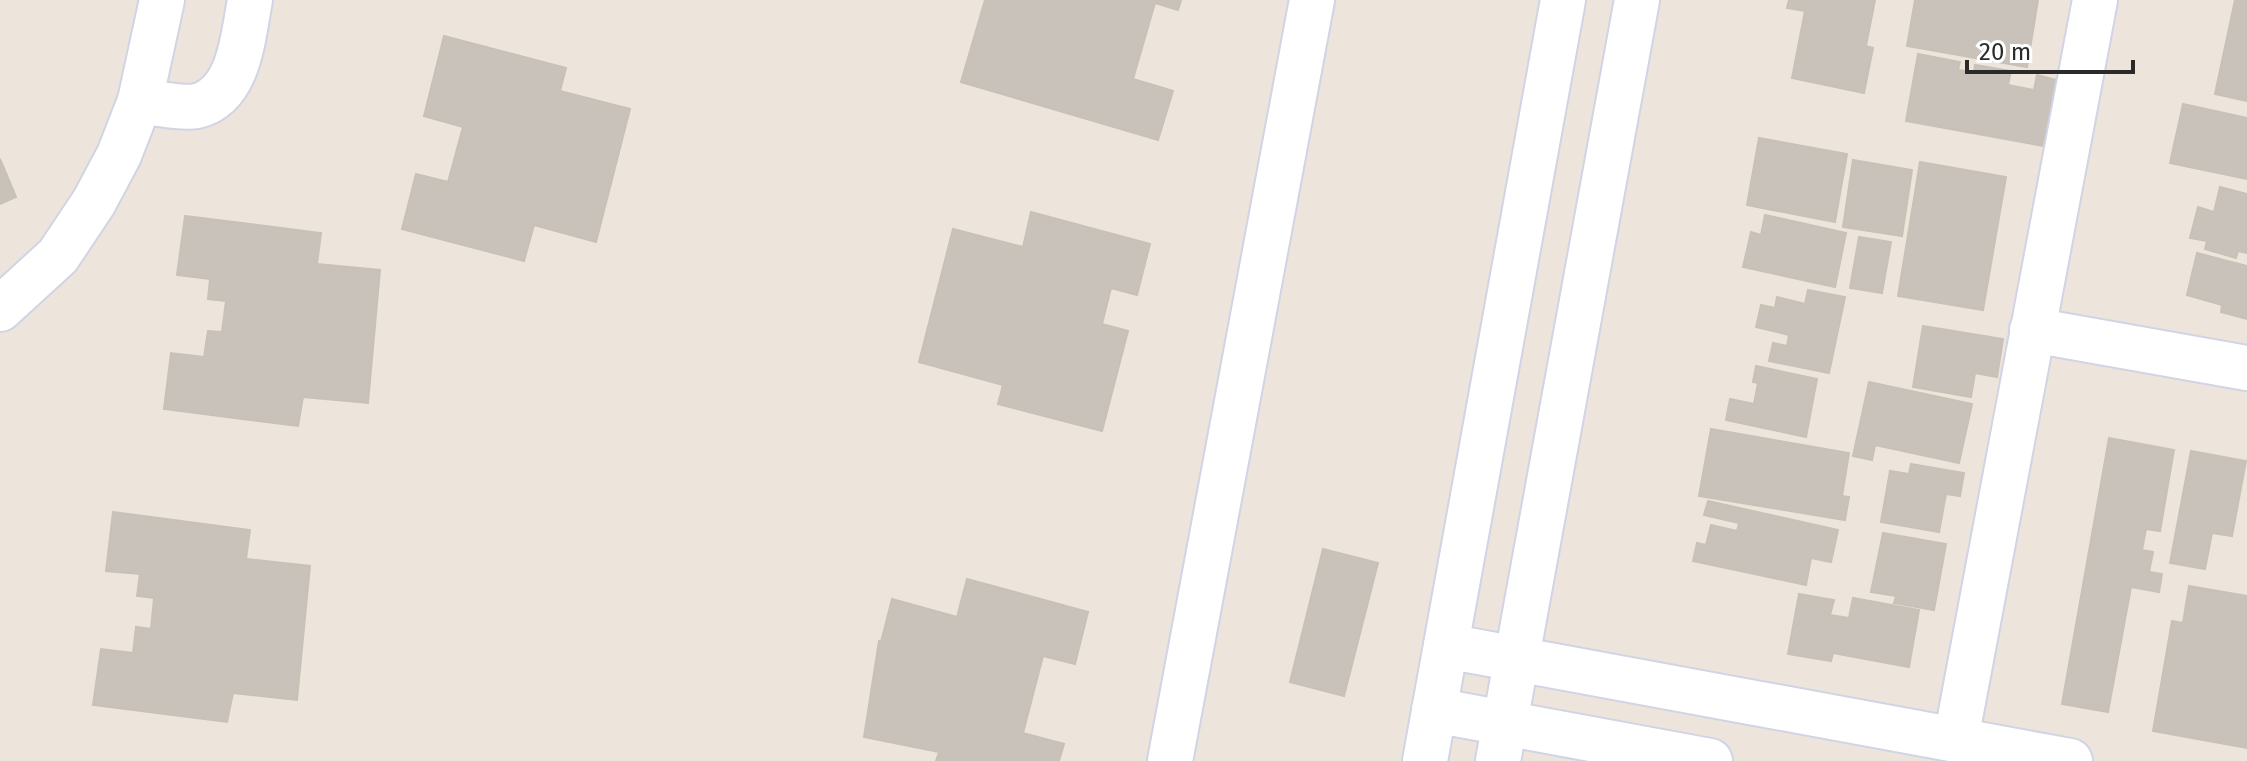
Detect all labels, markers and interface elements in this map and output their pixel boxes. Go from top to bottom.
scale bar [1967,24,2133,74]
text: 20 m [1979,38,2031,66]

